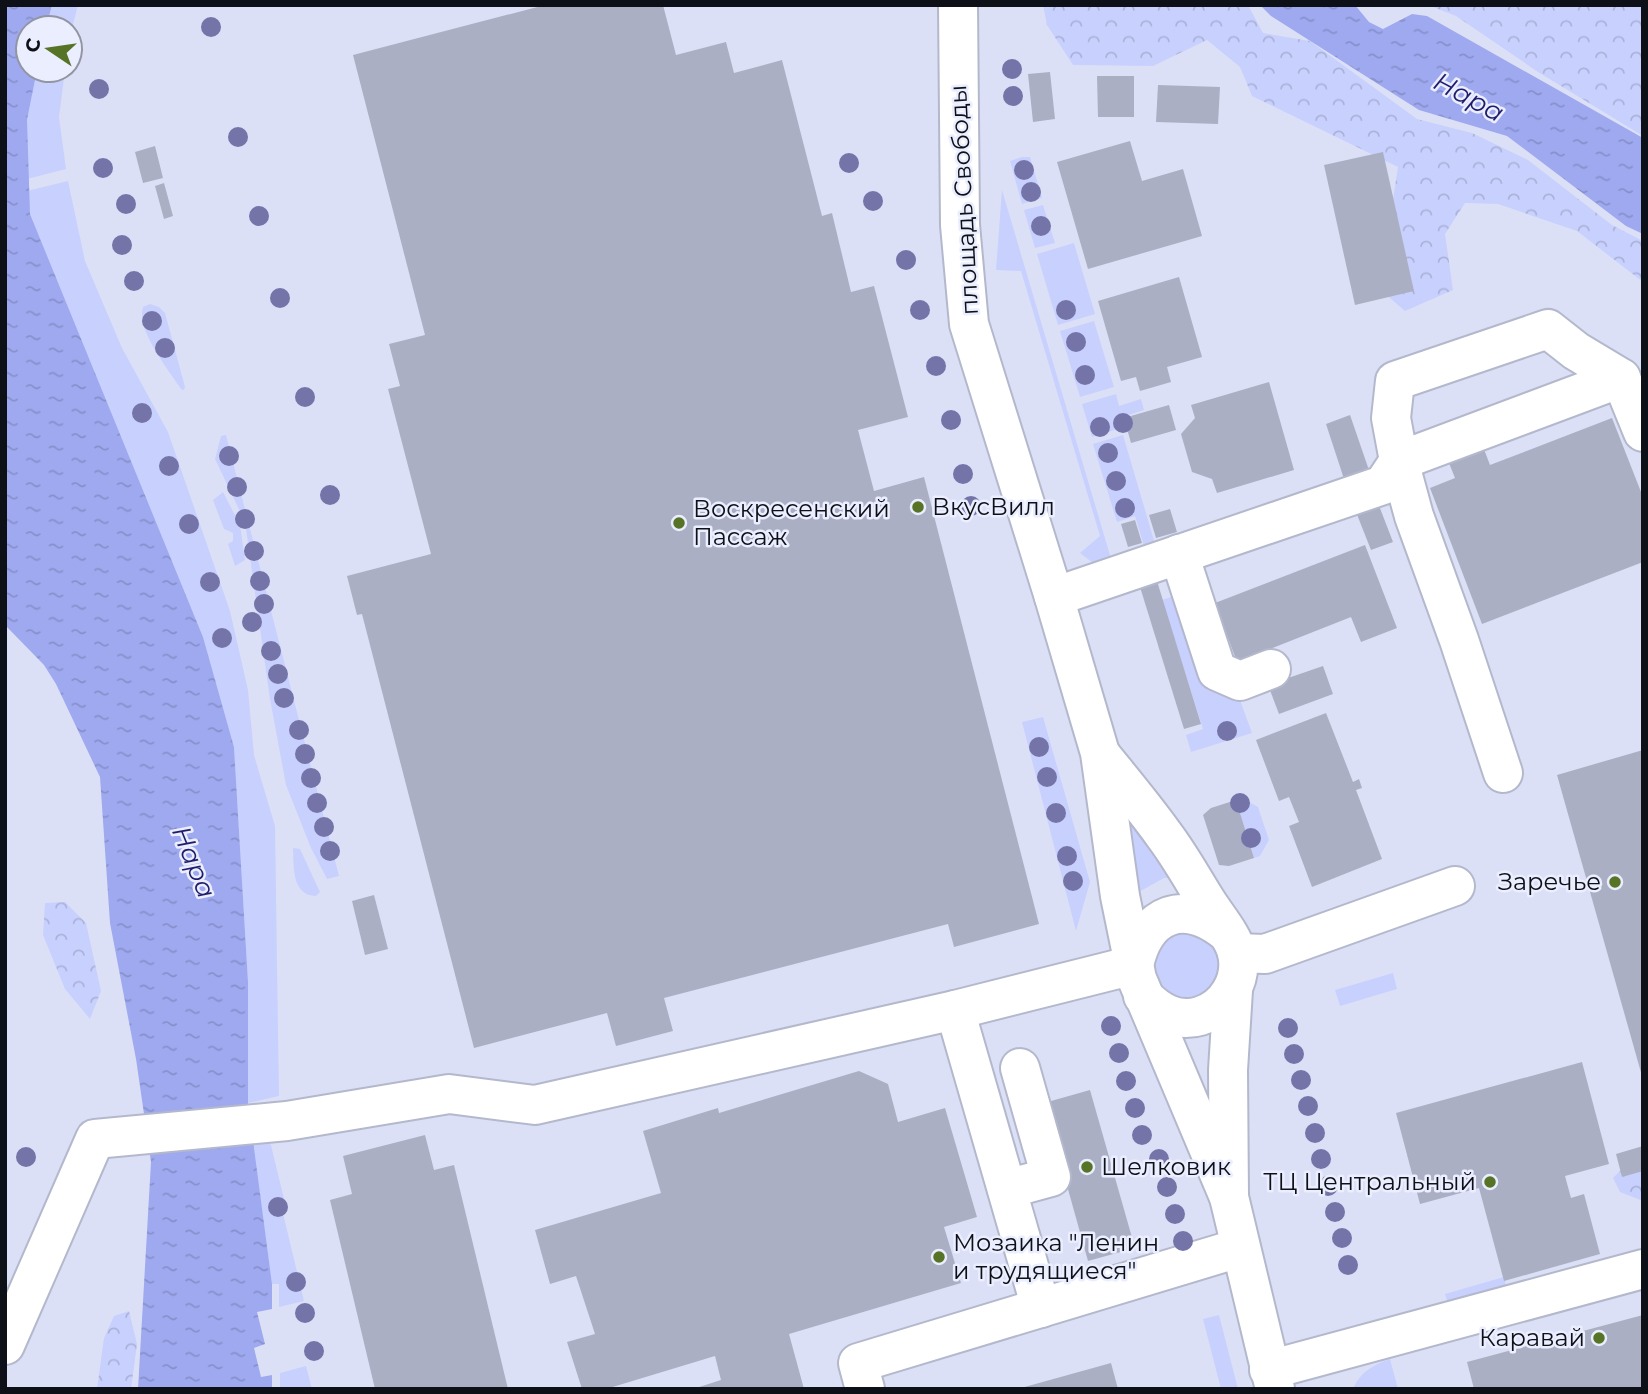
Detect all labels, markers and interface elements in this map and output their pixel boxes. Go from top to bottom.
north arrow [14,14,84,84]
text: С [20,36,46,55]
water label: Нара [1428,65,1510,129]
street label: площадь Свободы [943,84,984,316]
place label: ВкусВилл [932,492,1055,521]
place label: Воскресенский Пассаж [693,494,890,551]
marker: ВкусВилл [910,499,926,515]
marker: Воскресенский Пассаж [671,515,687,531]
water label: Нара [165,821,223,903]
place label: Заречье [1498,867,1601,896]
marker: Заречье [1607,874,1623,890]
place label: Шелковик [1101,1152,1231,1181]
marker: Шелковик [1079,1159,1095,1175]
place label: ТЦ Центральный [1263,1167,1476,1196]
marker: ТЦ Центральный [1482,1174,1498,1190]
place label: Мозаика "Ленин и трудящиеся" [953,1228,1159,1285]
marker: Мозаика "Ленин и трудящиеся" [931,1249,947,1265]
place label: Каравай [1479,1323,1585,1352]
marker: Каравай [1591,1330,1607,1346]

